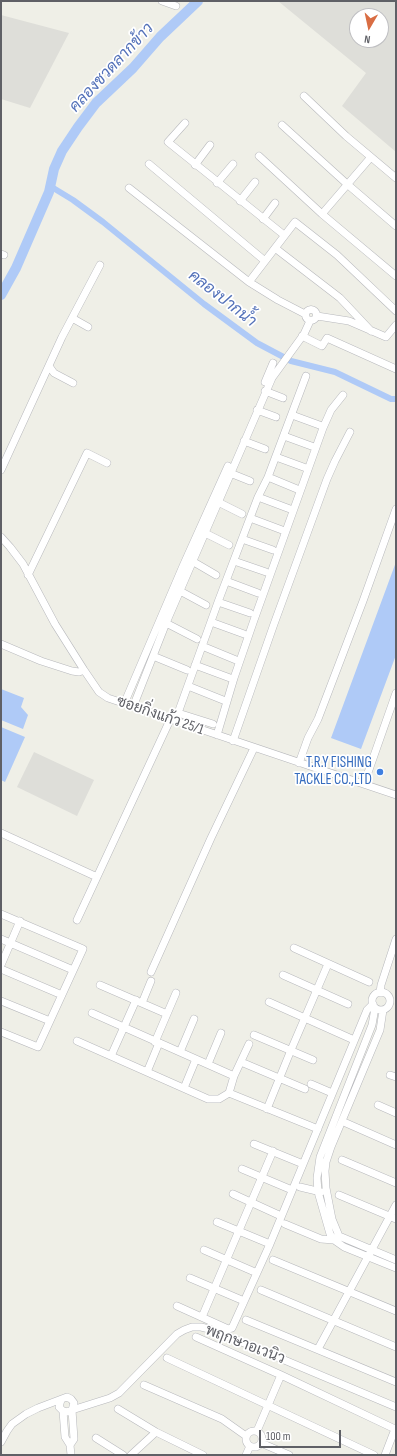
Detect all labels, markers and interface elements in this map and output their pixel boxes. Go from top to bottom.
north arrow [349,8,389,48]
water label: คลองชวดลากข้าว [66,20,158,116]
text: N [363,32,371,46]
water label: คลองปากน้ำ [184,267,260,331]
street label: ซอยกิ่งแก้ว 25/1 [114,693,206,739]
place label: T.R.Y FISHING TACKLE CO.,LTD [294,754,372,789]
marker: T.R.Y FISHING TACKLE CO.,LTD [375,767,385,777]
street label: พฤกษาอเวนิว [203,1322,287,1368]
scale bar [261,1422,343,1448]
text: 100 m [266,1429,291,1444]

